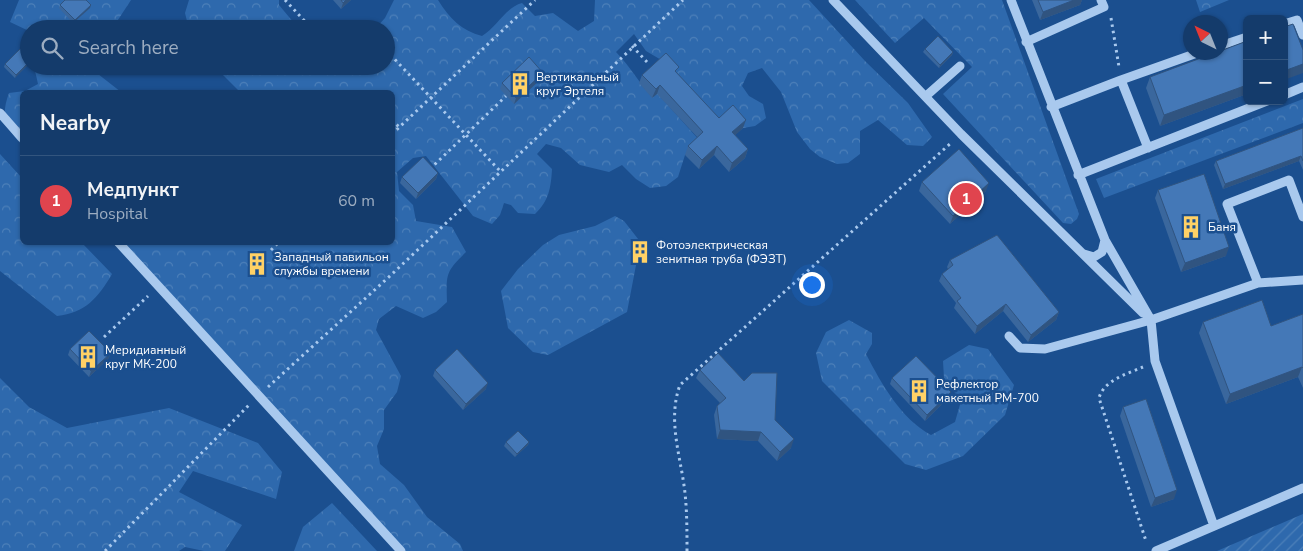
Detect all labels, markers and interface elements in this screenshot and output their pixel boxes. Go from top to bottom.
north arrow [1183,15,1228,60]
map controls [1243,15,1288,105]
button: + [1243,15,1288,60]
search box [20,20,395,75]
icon: search [38,34,66,62]
text: Search here [78,35,179,61]
button: − [1243,60,1288,105]
place label: Вертикальный круг Эртеля [536,69,619,99]
building icon: Вертикальный круг Эртеля [507,71,533,97]
text: Nearby [40,109,110,137]
text: Медпункт [87,177,179,203]
pin: 1 [950,180,982,218]
text: 1 [51,190,61,212]
text: 60 m [338,190,375,212]
text: Hospital [87,203,148,225]
building icon: Баня [1178,214,1204,240]
place label: Баня [1208,219,1236,235]
place label: Фотоэлектрическая зенитная труба (ФЭЗТ) [656,237,787,267]
building icon: Фотоэлектрическая зенитная труба (ФЭЗТ) [627,239,653,265]
place label: Западный павильон службы времени [274,249,389,279]
building icon: Западный павильон службы времени [244,251,270,277]
your location [799,272,825,298]
place label: Меридианный круг МК-200 [105,342,186,372]
building icon: Меридианный круг МК-200 [75,344,101,370]
place label: Рефлектор макетный РМ-700 [936,376,1039,406]
building icon: Рефлектор макетный РМ-700 [906,378,932,404]

